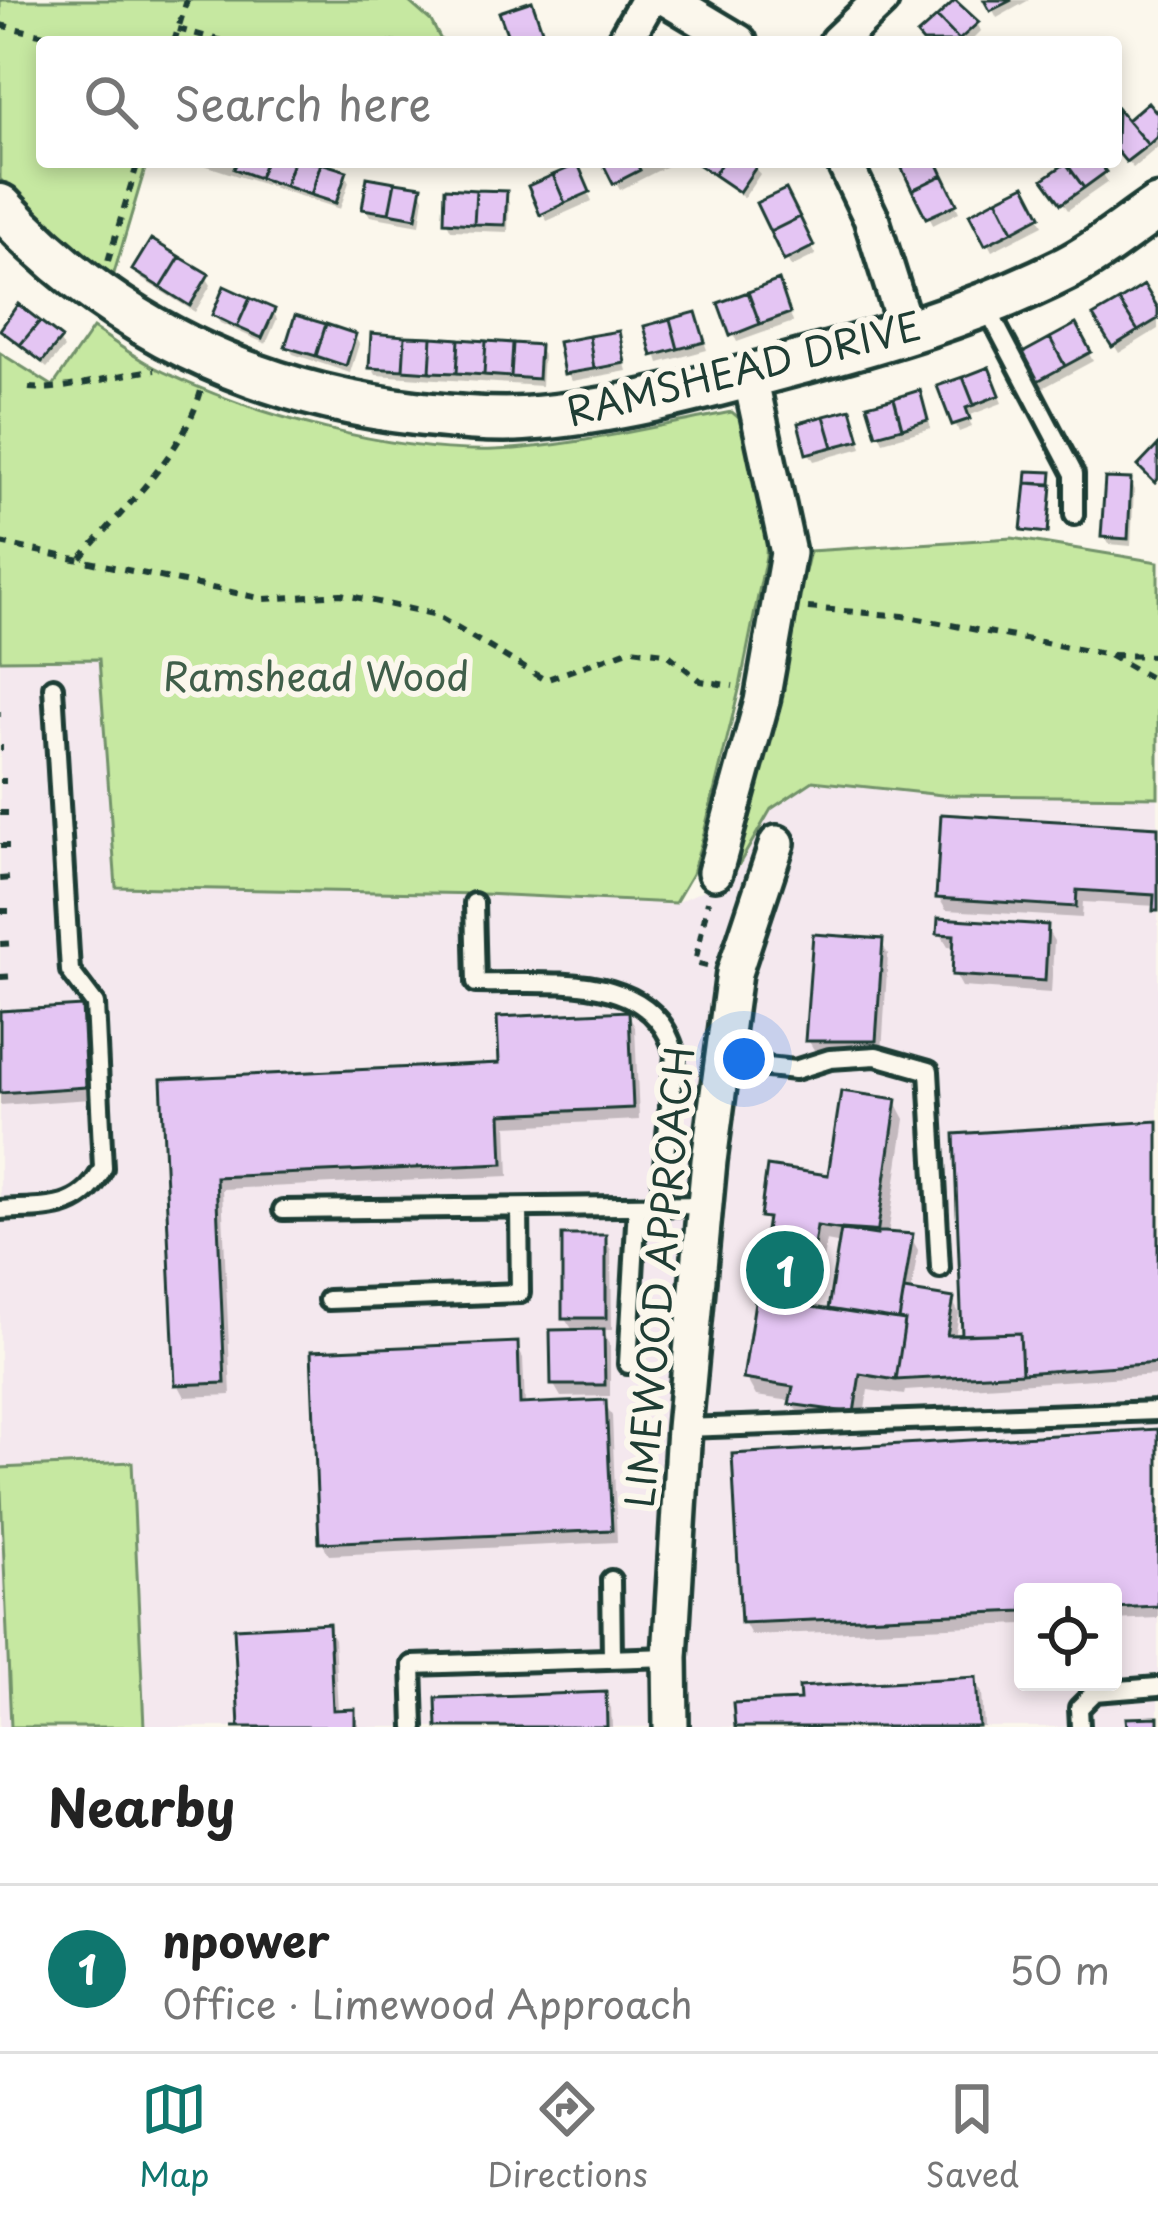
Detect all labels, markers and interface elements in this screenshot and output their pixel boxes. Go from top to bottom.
search box [36,36,1122,168]
text: Search here [174,68,431,136]
icon: search [78,69,144,135]
street label: RAMSHEAD DRIVE [560,294,927,439]
park label: Ramshead Wood [163,645,469,704]
your location [714,1029,774,1089]
street label: LIMEWOOD APPROACH [608,1044,707,1510]
pin: 1 [746,1225,824,1315]
map controls [1014,1583,1122,1691]
button: locate [1014,1583,1122,1691]
text: Nearby [48,1767,235,1844]
text: npower [162,1905,330,1973]
text: 1 [78,1939,96,1998]
text: 50 m [1009,1939,1110,1998]
text: Office · Limewood Approach [162,1973,693,2032]
tab: Map [139,2076,209,2198]
tab: Directions [487,2076,648,2198]
tab: Saved [925,2076,1019,2198]

